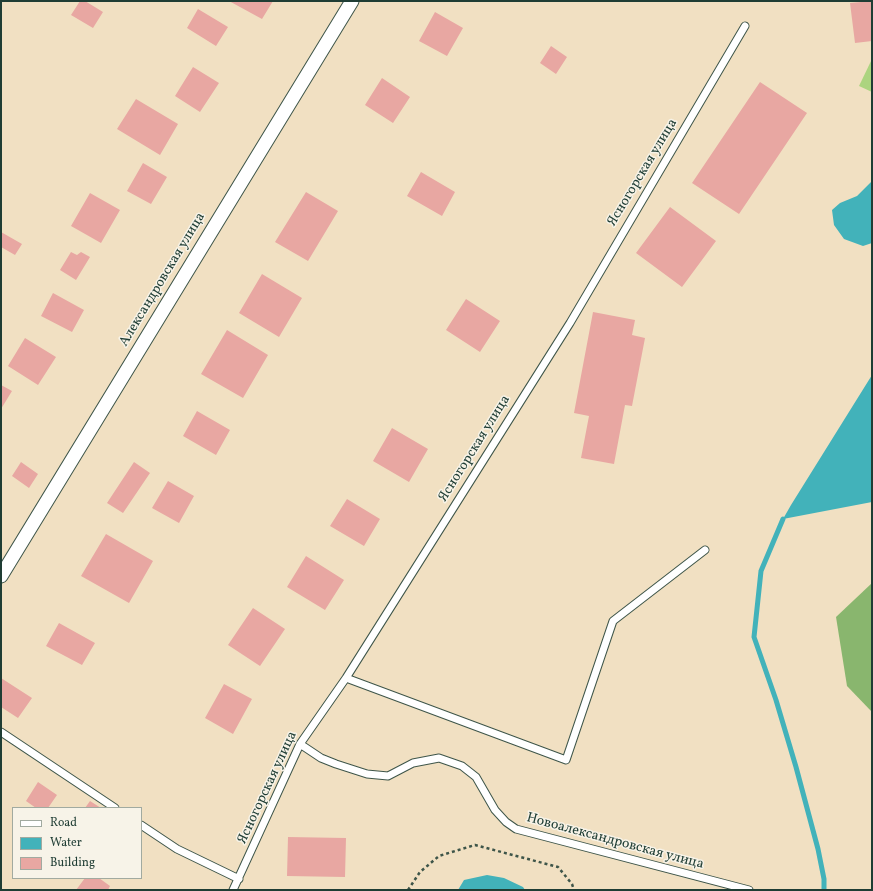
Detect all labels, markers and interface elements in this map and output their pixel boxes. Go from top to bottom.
street label: Ясногорская улица [604,116,682,230]
street label: Александровская улица [116,210,210,350]
street label: Ясногорская улица [435,393,515,505]
street label: Ясногорская улица [235,729,301,847]
legend [12,807,142,879]
street label: Новоалександровская улица [524,810,706,874]
text: Road [50,815,77,831]
text: Water [50,835,82,851]
text: Building [50,855,95,871]

